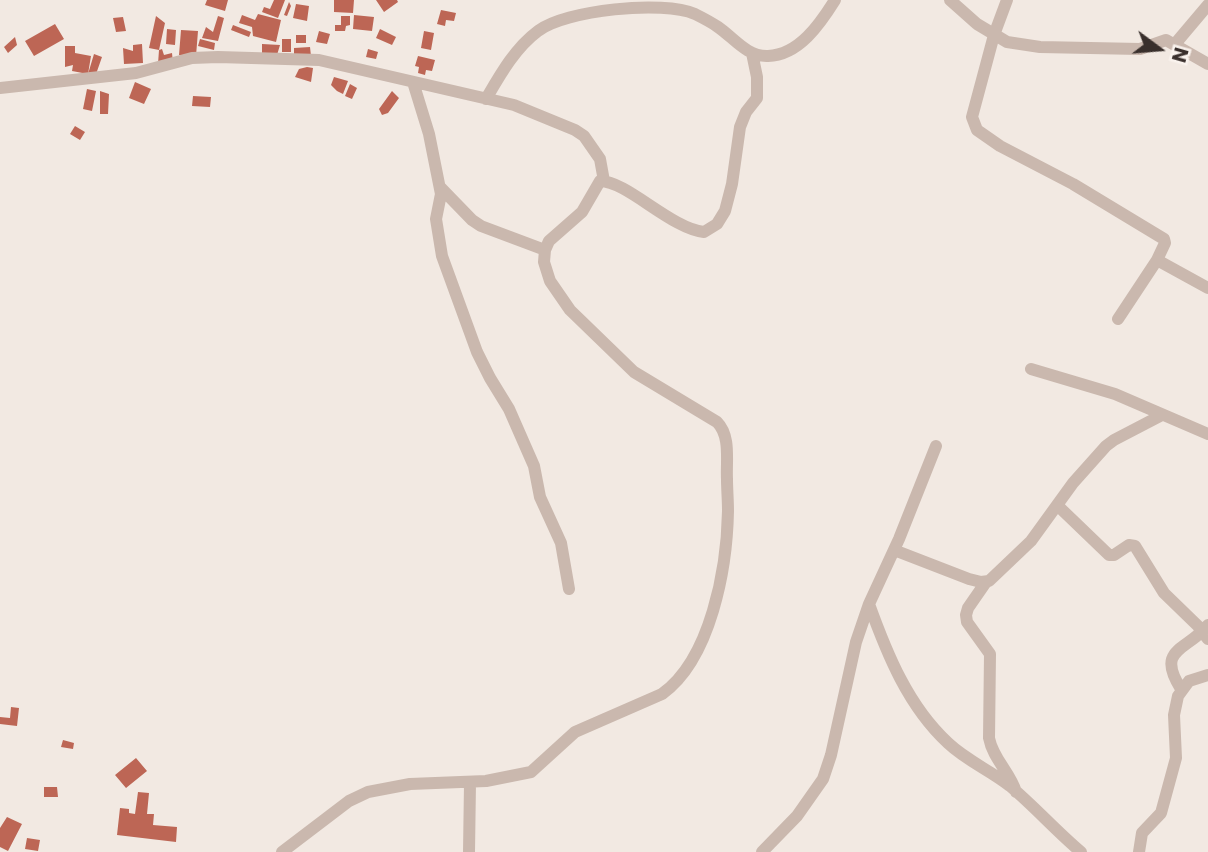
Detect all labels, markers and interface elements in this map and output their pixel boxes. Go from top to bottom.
north arrow [1124,14,1194,84]
text: N [1165,44,1195,66]

